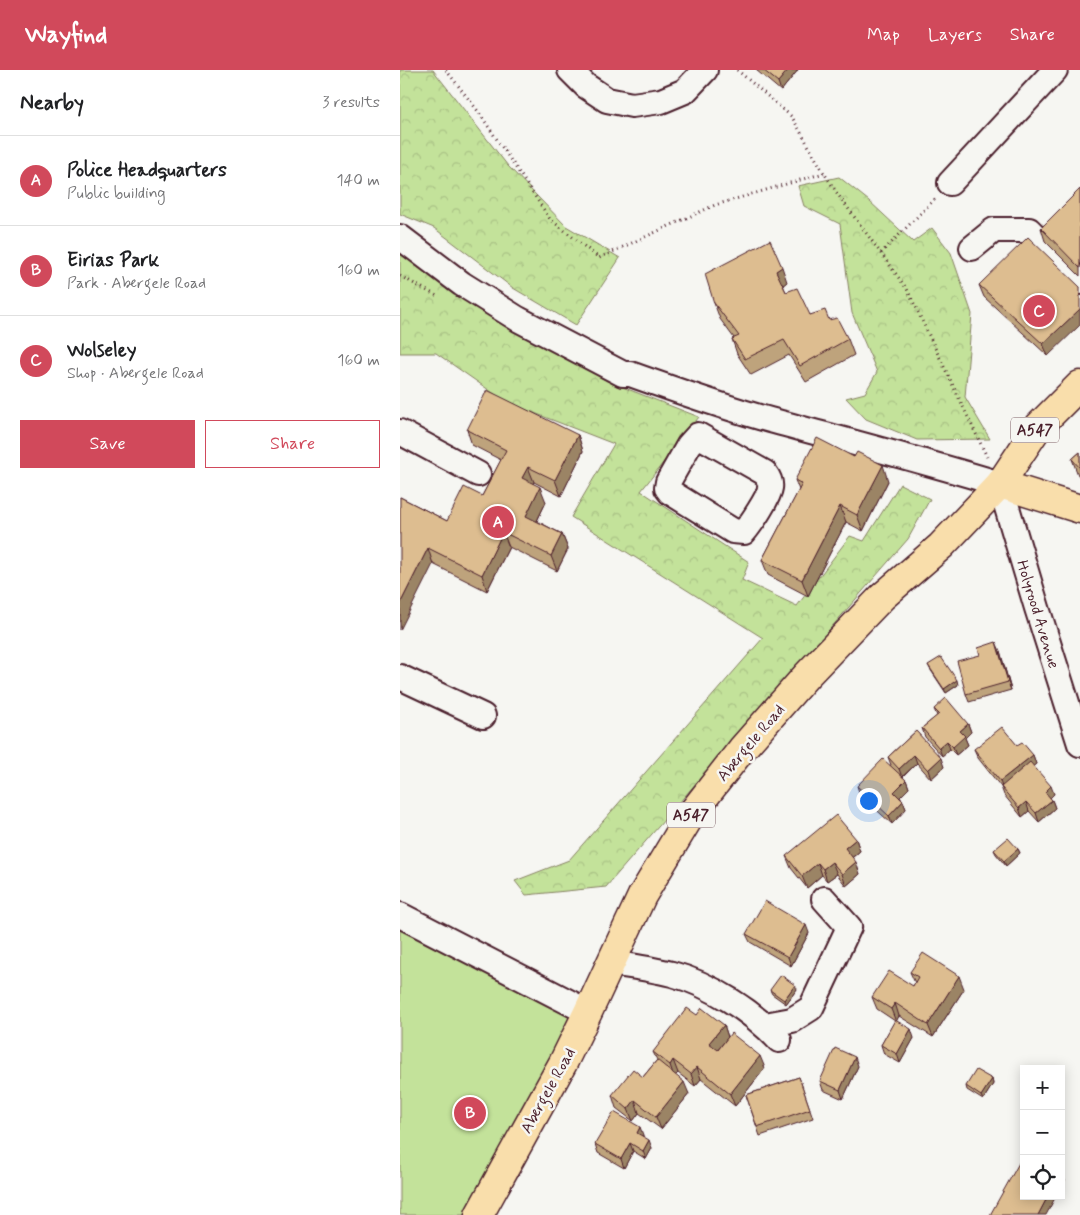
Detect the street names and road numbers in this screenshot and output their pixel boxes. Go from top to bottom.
road number: A547 [1011,418,1059,442]
street label: Holyrood Avenue [1011,558,1064,671]
street label: Abergele Road [713,700,791,787]
road number: A547 [667,802,715,828]
street label: Abergele Road [516,1044,581,1138]

